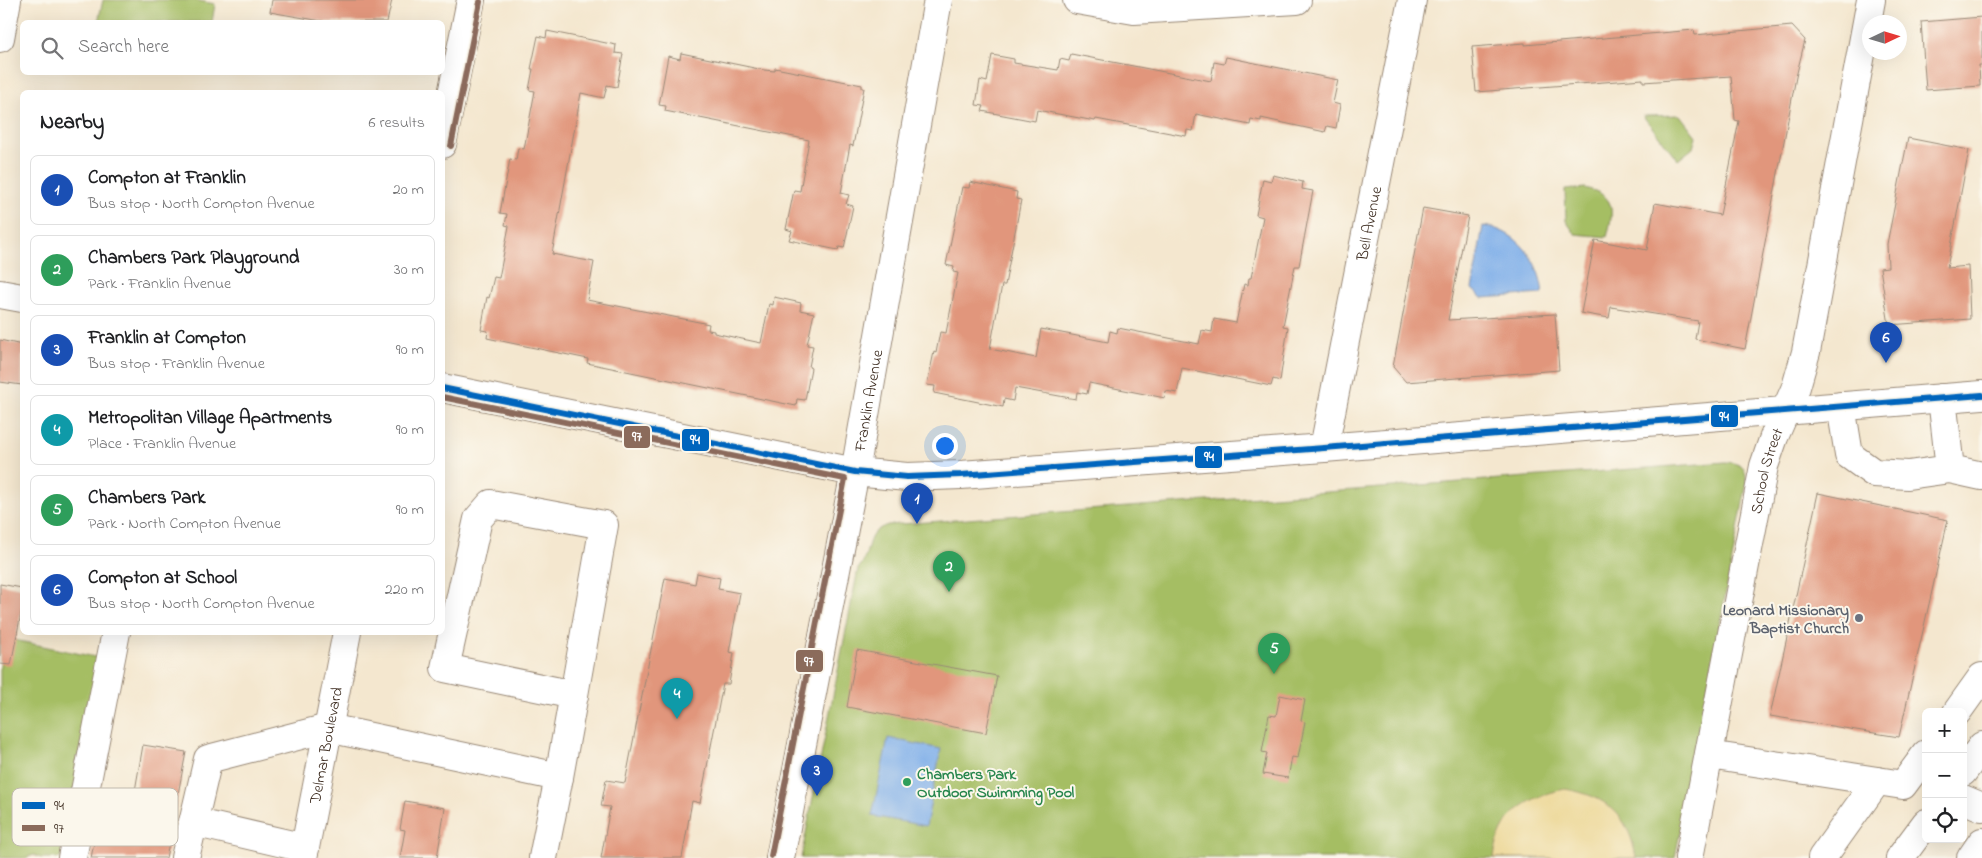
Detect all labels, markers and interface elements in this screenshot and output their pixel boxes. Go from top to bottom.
north arrow [1862,15,1907,60]
search box [20,20,445,75]
icon: search [38,34,66,62]
text: Search here [78,34,169,61]
text: Nearby [40,108,104,138]
text: 6 results [368,111,425,135]
text: Compton at Franklin [88,165,246,192]
text: 1 [54,178,60,202]
text: 20 m [393,178,424,202]
street label: Bell Avenue [1351,184,1389,264]
text: Bus stop · North Compton Avenue [88,192,315,216]
text: Chambers Park Playground [88,245,299,272]
text: 2 [53,258,61,282]
text: 30 m [394,258,424,282]
text: Park · Franklin Avenue [88,272,231,296]
pin: 6 [1870,322,1902,363]
text: Franklin at Compton [88,325,246,352]
text: 3 [54,338,60,362]
text: 90 m [396,338,424,362]
street label: Franklin Avenue [849,347,890,454]
text: Bus stop · Franklin Avenue [88,352,265,376]
line badge: 94 [1710,404,1739,428]
text: Metropolitan Village Apartments [88,405,332,432]
text: 94 [1718,407,1729,428]
text: 4 [54,418,60,442]
text: 90 m [396,418,424,442]
street label: School Street [1745,424,1791,516]
line badge: 97 [623,425,651,449]
text: 97 [631,427,642,448]
line badge: 94 [681,428,710,452]
text: 94 [689,430,700,451]
text: Place · Franklin Avenue [88,432,236,456]
your location [932,433,958,459]
line badge: 94 [1194,445,1223,469]
text: 94 [1203,447,1214,468]
pin: 1 [901,483,933,524]
text: Chambers Park [88,485,206,512]
text: 5 [52,498,62,522]
text: 90 m [396,498,424,522]
text: Park · North Compton Avenue [88,512,281,536]
pin: 2 [933,551,965,592]
text: Compton at School [88,565,237,592]
text: 6 [53,578,61,602]
text: 220 m [385,578,424,602]
text: Bus stop · North Compton Avenue [88,592,315,616]
place label: Leonard Missionary Baptist Church [1723,599,1849,641]
marker: Leonard Missionary Baptist Church [1853,612,1865,624]
pin: 5 [1258,633,1290,674]
line badge: 97 [795,649,824,673]
text: 97 [803,652,814,673]
pin: 4 [661,678,693,719]
street label: Delmar Boulevard [304,685,350,807]
map controls [1922,708,1967,843]
button: + [1922,708,1967,753]
button: − [1922,753,1967,798]
pin: 3 [801,755,833,796]
place label: Chambers Park Outdoor Swimming Pool [917,763,1074,806]
marker: Chambers Park Outdoor Swimming Pool [901,776,913,788]
legend [12,788,178,846]
text: 94 [54,796,64,817]
button: locate [1922,798,1967,843]
text: 97 [54,819,64,840]

